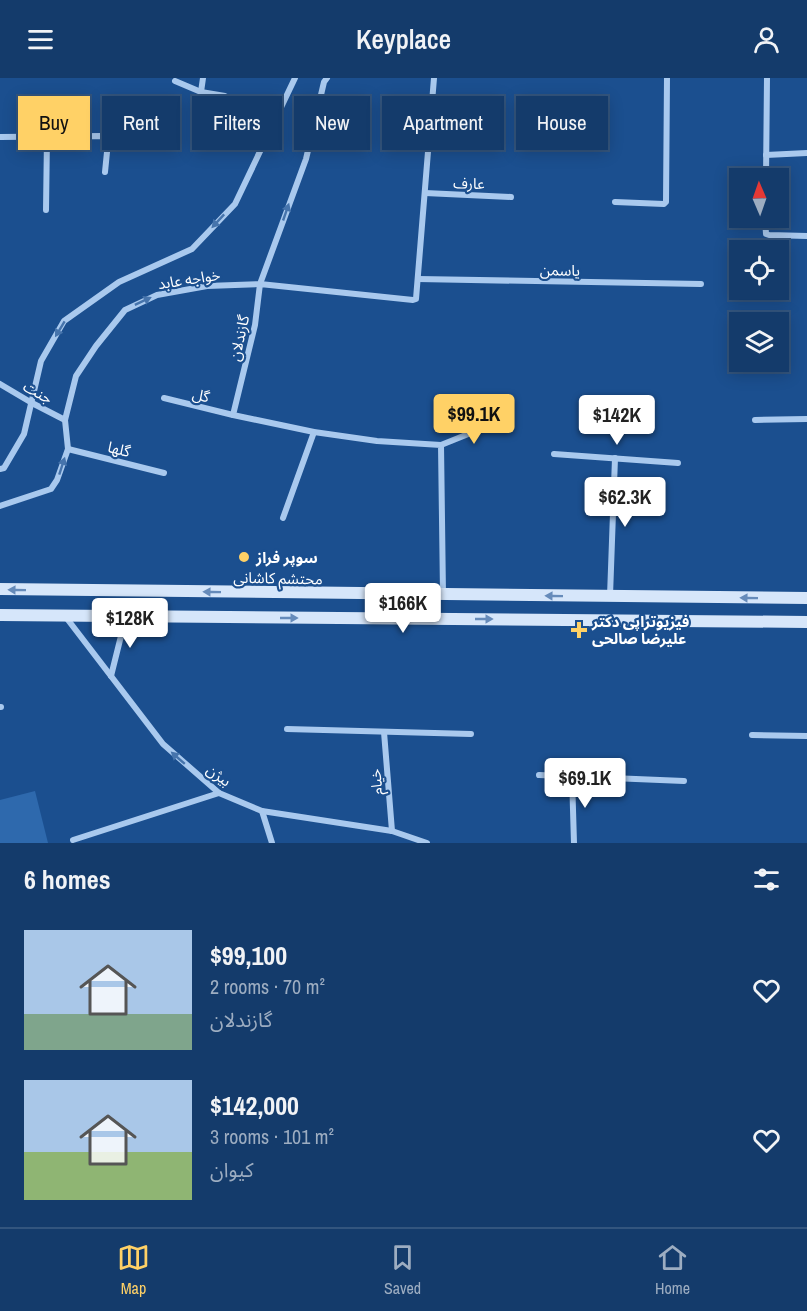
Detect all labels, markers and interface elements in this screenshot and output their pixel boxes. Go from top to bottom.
text: Keyplace [356,21,451,57]
icon: menu [24,23,57,56]
icon: person [750,23,783,56]
chip: Buy [18,96,90,150]
chip: Rent [102,96,180,150]
chip: Filters [192,96,282,150]
chip: New [294,96,370,150]
chip: Apartment [382,96,504,150]
chip: House [516,96,608,150]
north arrow [729,168,789,228]
map controls [729,168,789,372]
street label: عارف [453,172,486,194]
one-way arrow [281,203,291,221]
one-way arrow [212,213,225,228]
button: locate [729,240,789,300]
street label: یاسمن [540,259,580,281]
street label: خواجه عابد [156,264,222,294]
one-way arrow [135,297,152,306]
street label: گازندلان [224,312,254,363]
button: layers [729,312,789,372]
one-way arrow [54,321,65,337]
street label: جنت [20,375,57,409]
street label: گل [190,383,213,407]
pin: $99.1K [425,394,523,445]
pin: $142K [575,395,659,446]
text: $99.1K [448,400,500,427]
text: $142K [593,401,641,428]
street label: گلها [105,436,133,462]
one-way arrow [58,457,67,475]
pin: $62.3K [576,477,674,528]
text: $62.3K [599,483,651,510]
place label: سوپر فراز [255,547,318,568]
marker: سوپر فراز [237,550,251,564]
street label: محتشم کاشانی [233,567,323,590]
pin: $166K [361,583,445,634]
one-way arrow [7,585,26,595]
one-way arrow [202,587,221,597]
text: $166K [379,589,427,616]
one-way arrow [544,591,563,601]
one-way arrow [739,593,758,603]
pin: $128K [88,598,172,649]
text: $128K [106,604,154,631]
place label: فیزیوتراپی دکتر علیرضا صالحی [591,611,689,649]
one-way arrow [280,613,299,623]
one-way arrow [475,614,494,624]
marker: فیزیوتراپی دکتر علیرضا صالحی [570,621,588,639]
one-way arrow [170,751,186,764]
pin: $69.1K [536,758,634,809]
street label: بیژن [202,759,236,791]
text: $69.1K [559,764,611,791]
street label: خیام [364,768,389,796]
text: 6 homes [24,862,111,897]
icon: filters [750,863,783,896]
text: $99,100 [210,938,287,973]
icon: home [72,954,144,1026]
text: 2 rooms · 70 m² [210,973,325,1000]
icon: heart [750,974,783,1007]
text: گازندلان [210,1006,272,1033]
text: $142,000 [210,1088,299,1123]
icon: home [72,1104,144,1176]
text: 3 rooms · 101 m² [210,1123,334,1150]
icon: heart [750,1124,783,1157]
text: کیوان [210,1156,254,1183]
tab: Map [117,1241,150,1299]
tab: Saved [384,1241,421,1299]
tab: Home [655,1241,690,1299]

